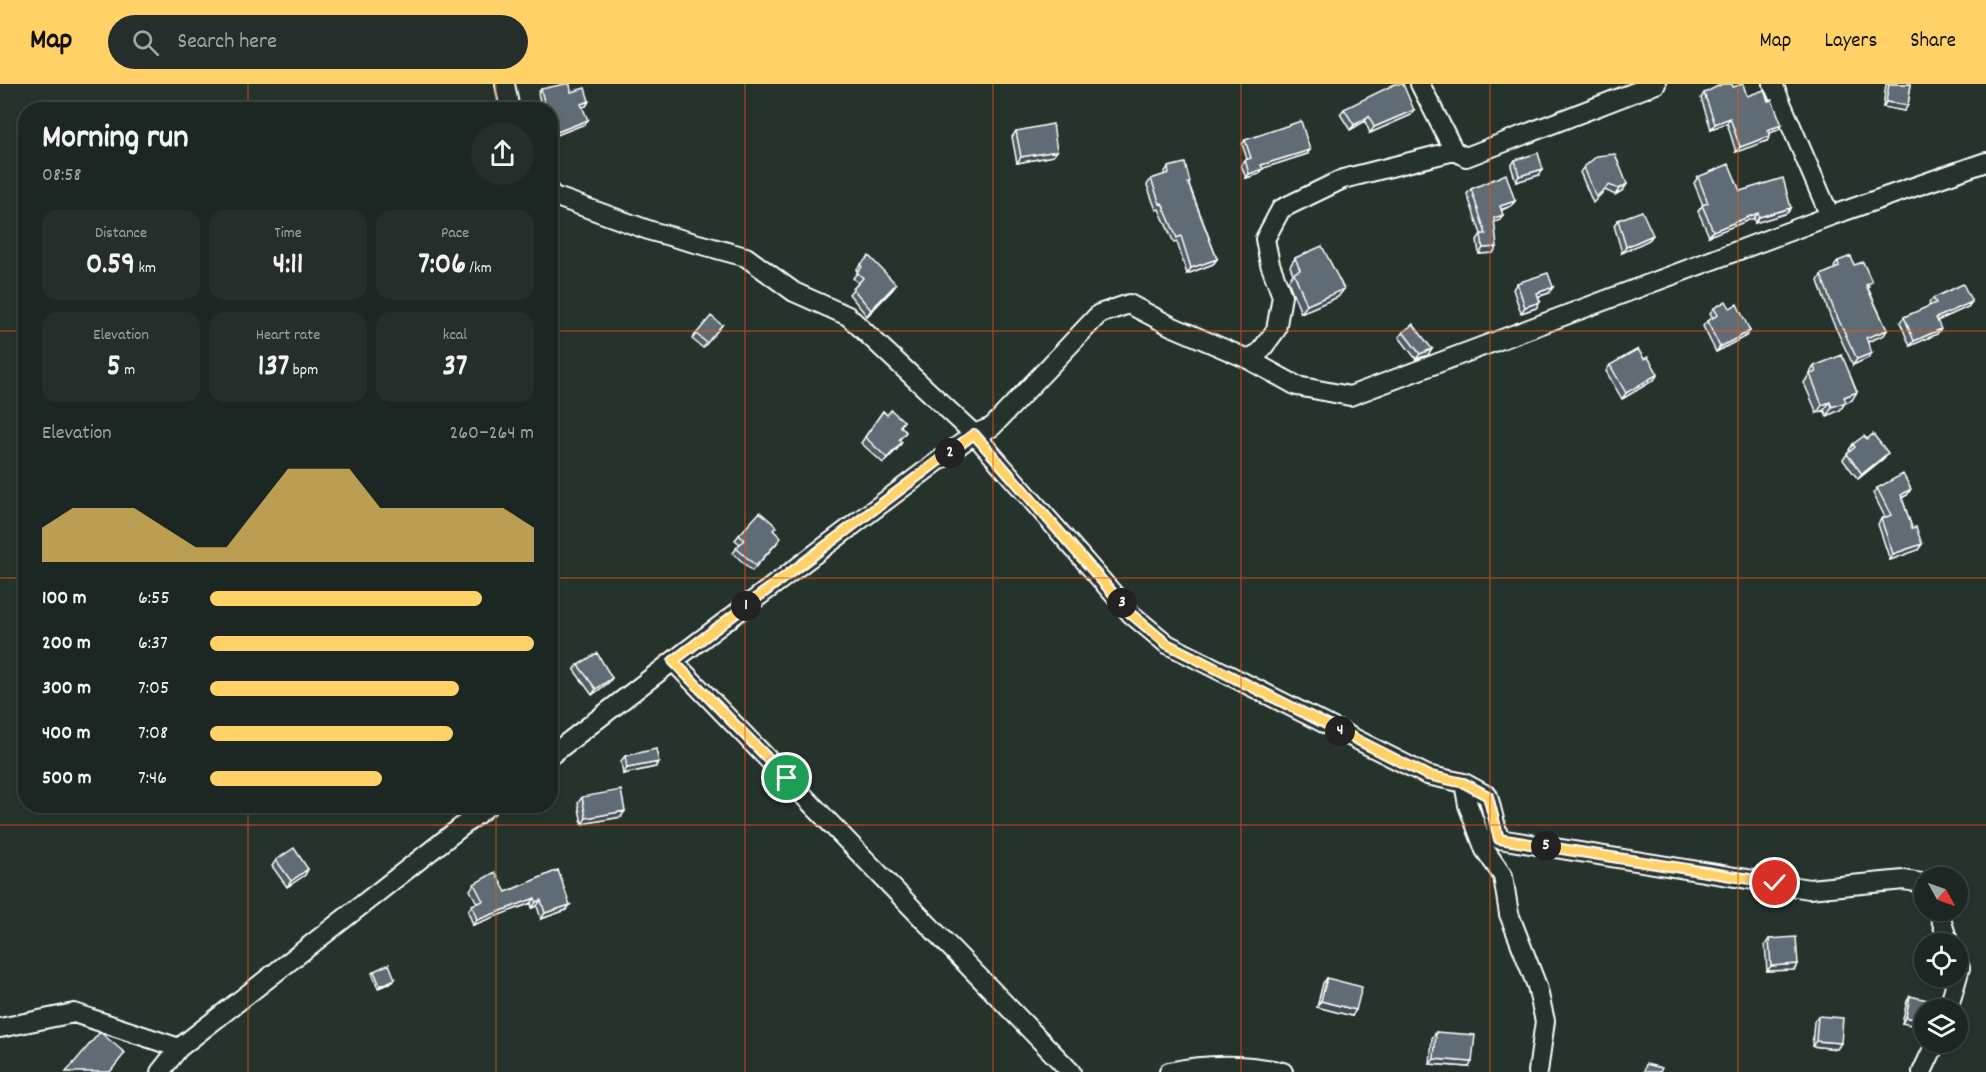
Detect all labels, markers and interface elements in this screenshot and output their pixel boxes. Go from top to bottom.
search box [108,15,528,69]
text: Map [30,22,72,62]
icon: search [129,26,162,59]
text: Search here [177,27,277,58]
text: Map [1760,27,1791,57]
text: Layers [1824,27,1877,57]
text: Share [1910,27,1956,57]
text: Morning run [42,116,189,163]
button: share [471,122,534,185]
text: 08:58 [42,162,82,190]
text: Distance [95,222,147,245]
text: Time [274,222,302,245]
text: Pace [441,222,469,245]
text: 0.59 [86,245,135,288]
text: 4:11 [273,245,303,288]
text: 7:06 [418,245,466,288]
text: km [135,257,156,280]
text: /km [466,257,492,280]
text: Elevation [93,324,149,347]
text: Heart rate [256,324,320,347]
text: kcal [443,324,467,347]
text: 5 [107,347,121,390]
text: 137 [258,347,289,390]
text: 37 [443,347,467,390]
text: m [121,359,135,382]
text: bpm [289,359,318,382]
text: Elevation [42,420,112,448]
text: 260–264 m [449,420,534,448]
pin: 2 [935,438,965,468]
text: 2 [947,441,954,464]
text: 100 m [42,585,87,613]
text: 6:55 [138,585,170,613]
pin: 3 [1107,588,1137,618]
pin: 1 [731,591,761,621]
text: 3 [1118,591,1126,614]
text: 1 [744,594,748,617]
text: 200 m [42,630,91,658]
text: 6:37 [138,630,168,658]
text: 300 m [42,675,91,703]
text: 7:05 [138,675,169,703]
pin: 4 [1325,716,1355,746]
text: 4 [1337,719,1343,742]
text: 400 m [42,720,90,748]
text: 7:08 [138,720,168,748]
pin [761,752,812,803]
icon: arrive [770,761,803,794]
text: 500 m [42,765,91,793]
text: 7:46 [138,765,167,793]
pin: 5 [1531,831,1561,861]
text: 5 [1542,834,1550,857]
pin [1749,857,1800,908]
icon: check [1758,866,1791,899]
north arrow [1914,867,1968,921]
map controls [1914,867,1968,1053]
button: locate [1914,933,1968,987]
button: layers [1914,999,1968,1053]

